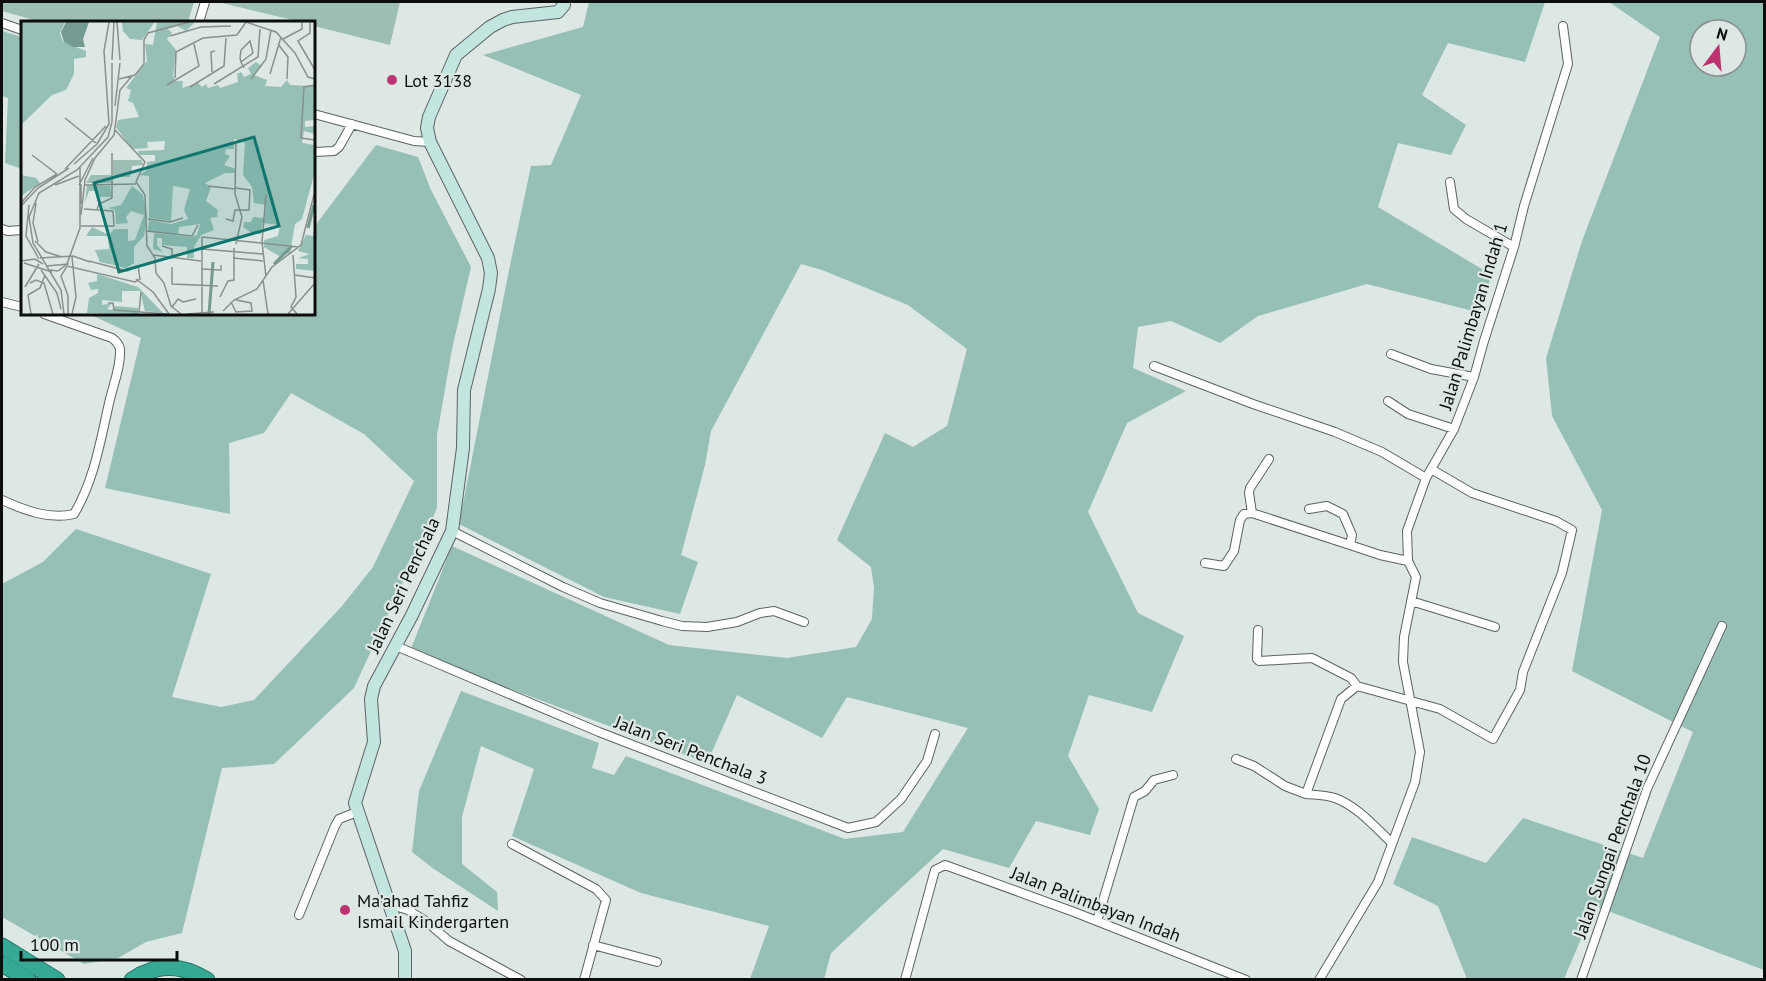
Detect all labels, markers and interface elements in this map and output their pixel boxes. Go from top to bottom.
north arrow [1688,18,1748,78]
inset map [21,21,315,315]
text: N [1714,23,1730,45]
place label: Lot 3138 [404,69,472,92]
marker: Lot 3138 [385,73,399,87]
street label: Jalan Palimbayan Indah 1 [1433,219,1512,413]
street label: Jalan Seri Penchala [361,514,444,657]
street label: Jalan Seri Penchala 3 [611,710,771,790]
street label: Jalan Sungai Penchala 10 [1568,751,1656,942]
street label: Jalan Palimbayan Indah [1007,861,1184,947]
place label: Ma’ahad Tahfiz Ismail Kindergarten [357,889,509,933]
marker: Ma’ahad Tahfiz Ismail Kindergarten [338,903,352,917]
scale bar [21,924,177,962]
text: 100 m [30,933,79,956]

